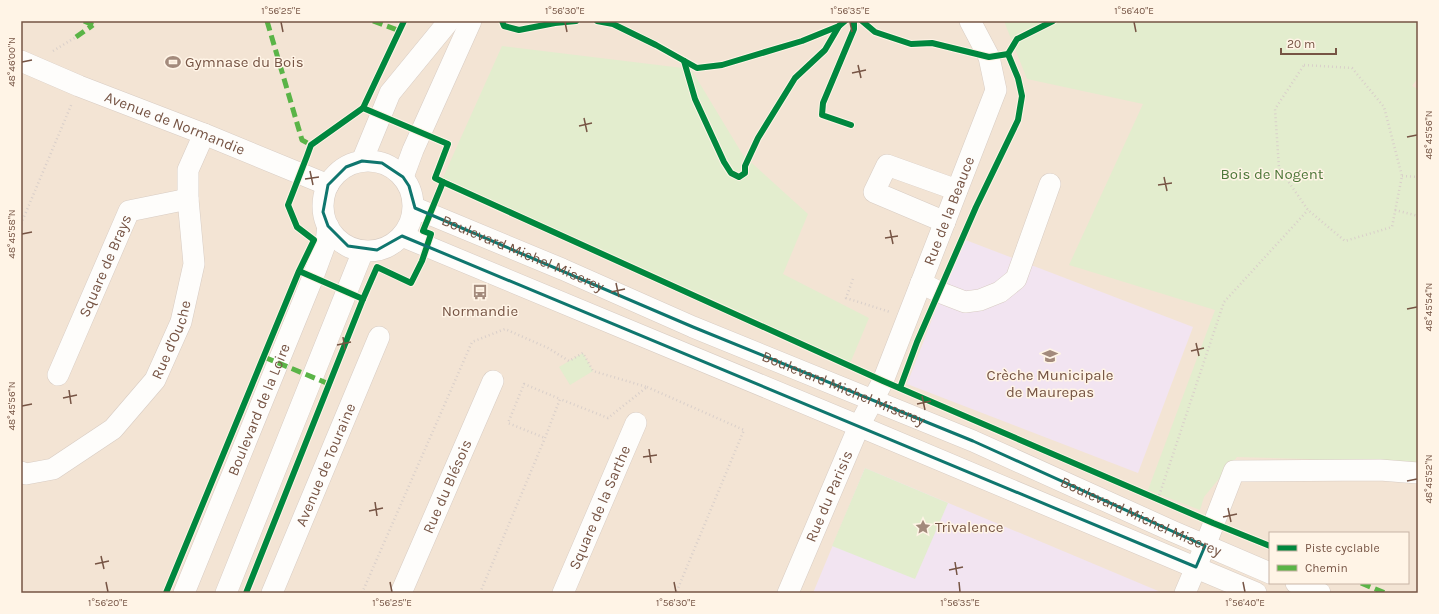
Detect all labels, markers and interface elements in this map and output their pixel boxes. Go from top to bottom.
text: 1°56'25"E [261,5,301,17]
text: 1°56'30"E [545,5,585,17]
text: 1°56'35"E [830,5,870,17]
text: 1°56'40"E [1114,5,1154,17]
scale bar [1281,30,1336,56]
text: 48°46'00"N [6,37,18,87]
text: 20 m [1287,37,1315,51]
sports icon: Gymnase du Bois [164,53,182,71]
place label: Gymnase du Bois [185,53,304,71]
street label: Avenue de Normandie [102,88,248,159]
text: 48°45'56"N [1423,111,1435,159]
street label: Rue de la Beauce [920,154,978,268]
park label: Bois de Nogent [1221,165,1324,183]
text: 48°45'58"N [6,209,18,259]
street label: Boulevard Michel Miserey [439,211,607,296]
street label: Square de Brays [75,212,135,320]
bus stop icon: Normandie [471,283,489,301]
text: 48°45'54"N [1423,283,1435,331]
street label: Rue d'Ouche [147,299,195,382]
place label: Normandie [442,302,518,320]
street label: Boulevard de la Loire [224,341,294,478]
street label: Boulevard Michel Miserey [759,347,928,430]
school or university icon: Crèche Municipale de Maurepas [1041,347,1059,365]
place label: Crèche Municipale de Maurepas [987,366,1113,401]
text: 48°45'56"N [6,382,18,430]
street label: Avenue de Touraine [292,401,359,529]
street label: Rue du Blésois [419,437,475,536]
street label: Square de la Sarthe [565,443,634,572]
street label: Rue du Parisis [802,448,857,545]
text: 48°45'52"N [1423,454,1435,504]
street label: Boulevard Michel Miserey [1058,473,1224,560]
place icon: Trivalence [914,518,932,536]
place label: Trivalence [935,518,1004,536]
legend [1269,532,1409,584]
text: Piste cyclable [1305,541,1380,555]
text: Chemin [1305,561,1348,575]
text: 1°56'20"E [88,597,128,609]
text: 1°56'25"E [372,597,412,609]
text: 1°56'30"E [656,597,696,609]
text: 1°56'35"E [940,597,980,609]
text: 1°56'40"E [1225,597,1265,609]

